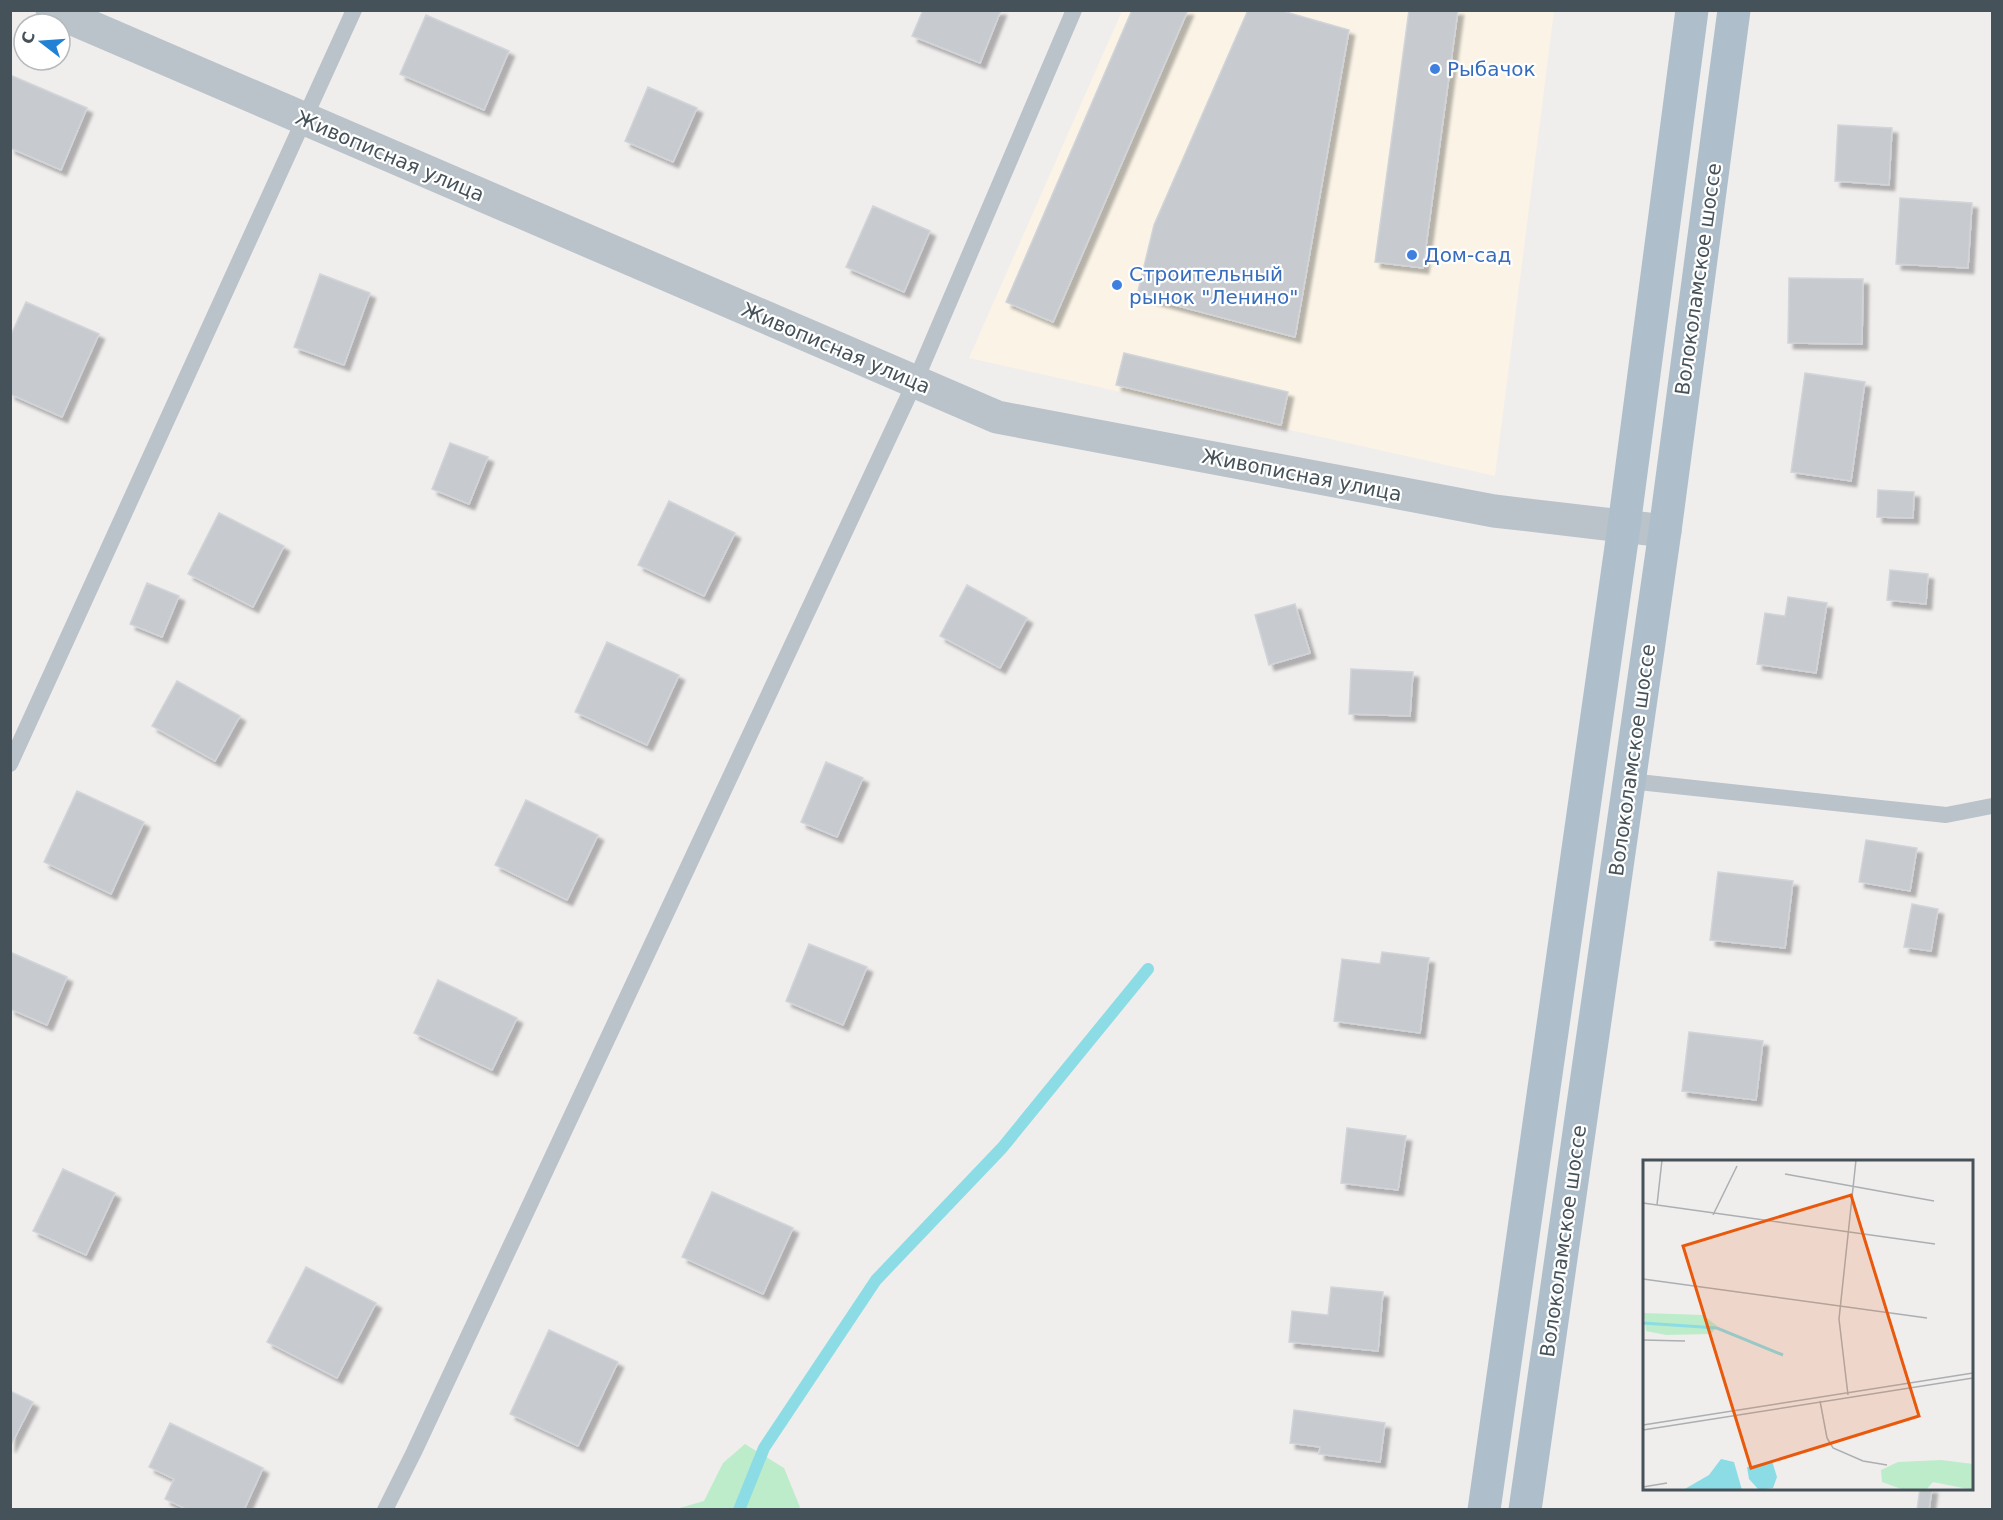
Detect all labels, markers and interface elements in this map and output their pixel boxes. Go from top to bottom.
north arrow [12,12,72,72]
text: С [17,29,39,46]
place label: Рыбачок [1447,57,1536,81]
marker: Рыбачок [1428,62,1442,76]
street label: Живописная улица [292,105,488,207]
street label: Волоколамское шоссе [1670,161,1726,397]
place label: Дом-сад [1424,243,1511,267]
marker: Дом-сад [1405,248,1419,262]
place label: Строительный рынок "Ленино" [1129,262,1298,309]
marker: Строительный рынок "Ленино" [1110,278,1124,292]
street label: Живописная улица [738,297,934,399]
street label: Живописная улица [1200,444,1404,506]
street label: Волоколамское шоссе [1604,642,1660,878]
street label: Волоколамское шоссе [1535,1123,1591,1359]
inset map [1643,1160,1973,1490]

